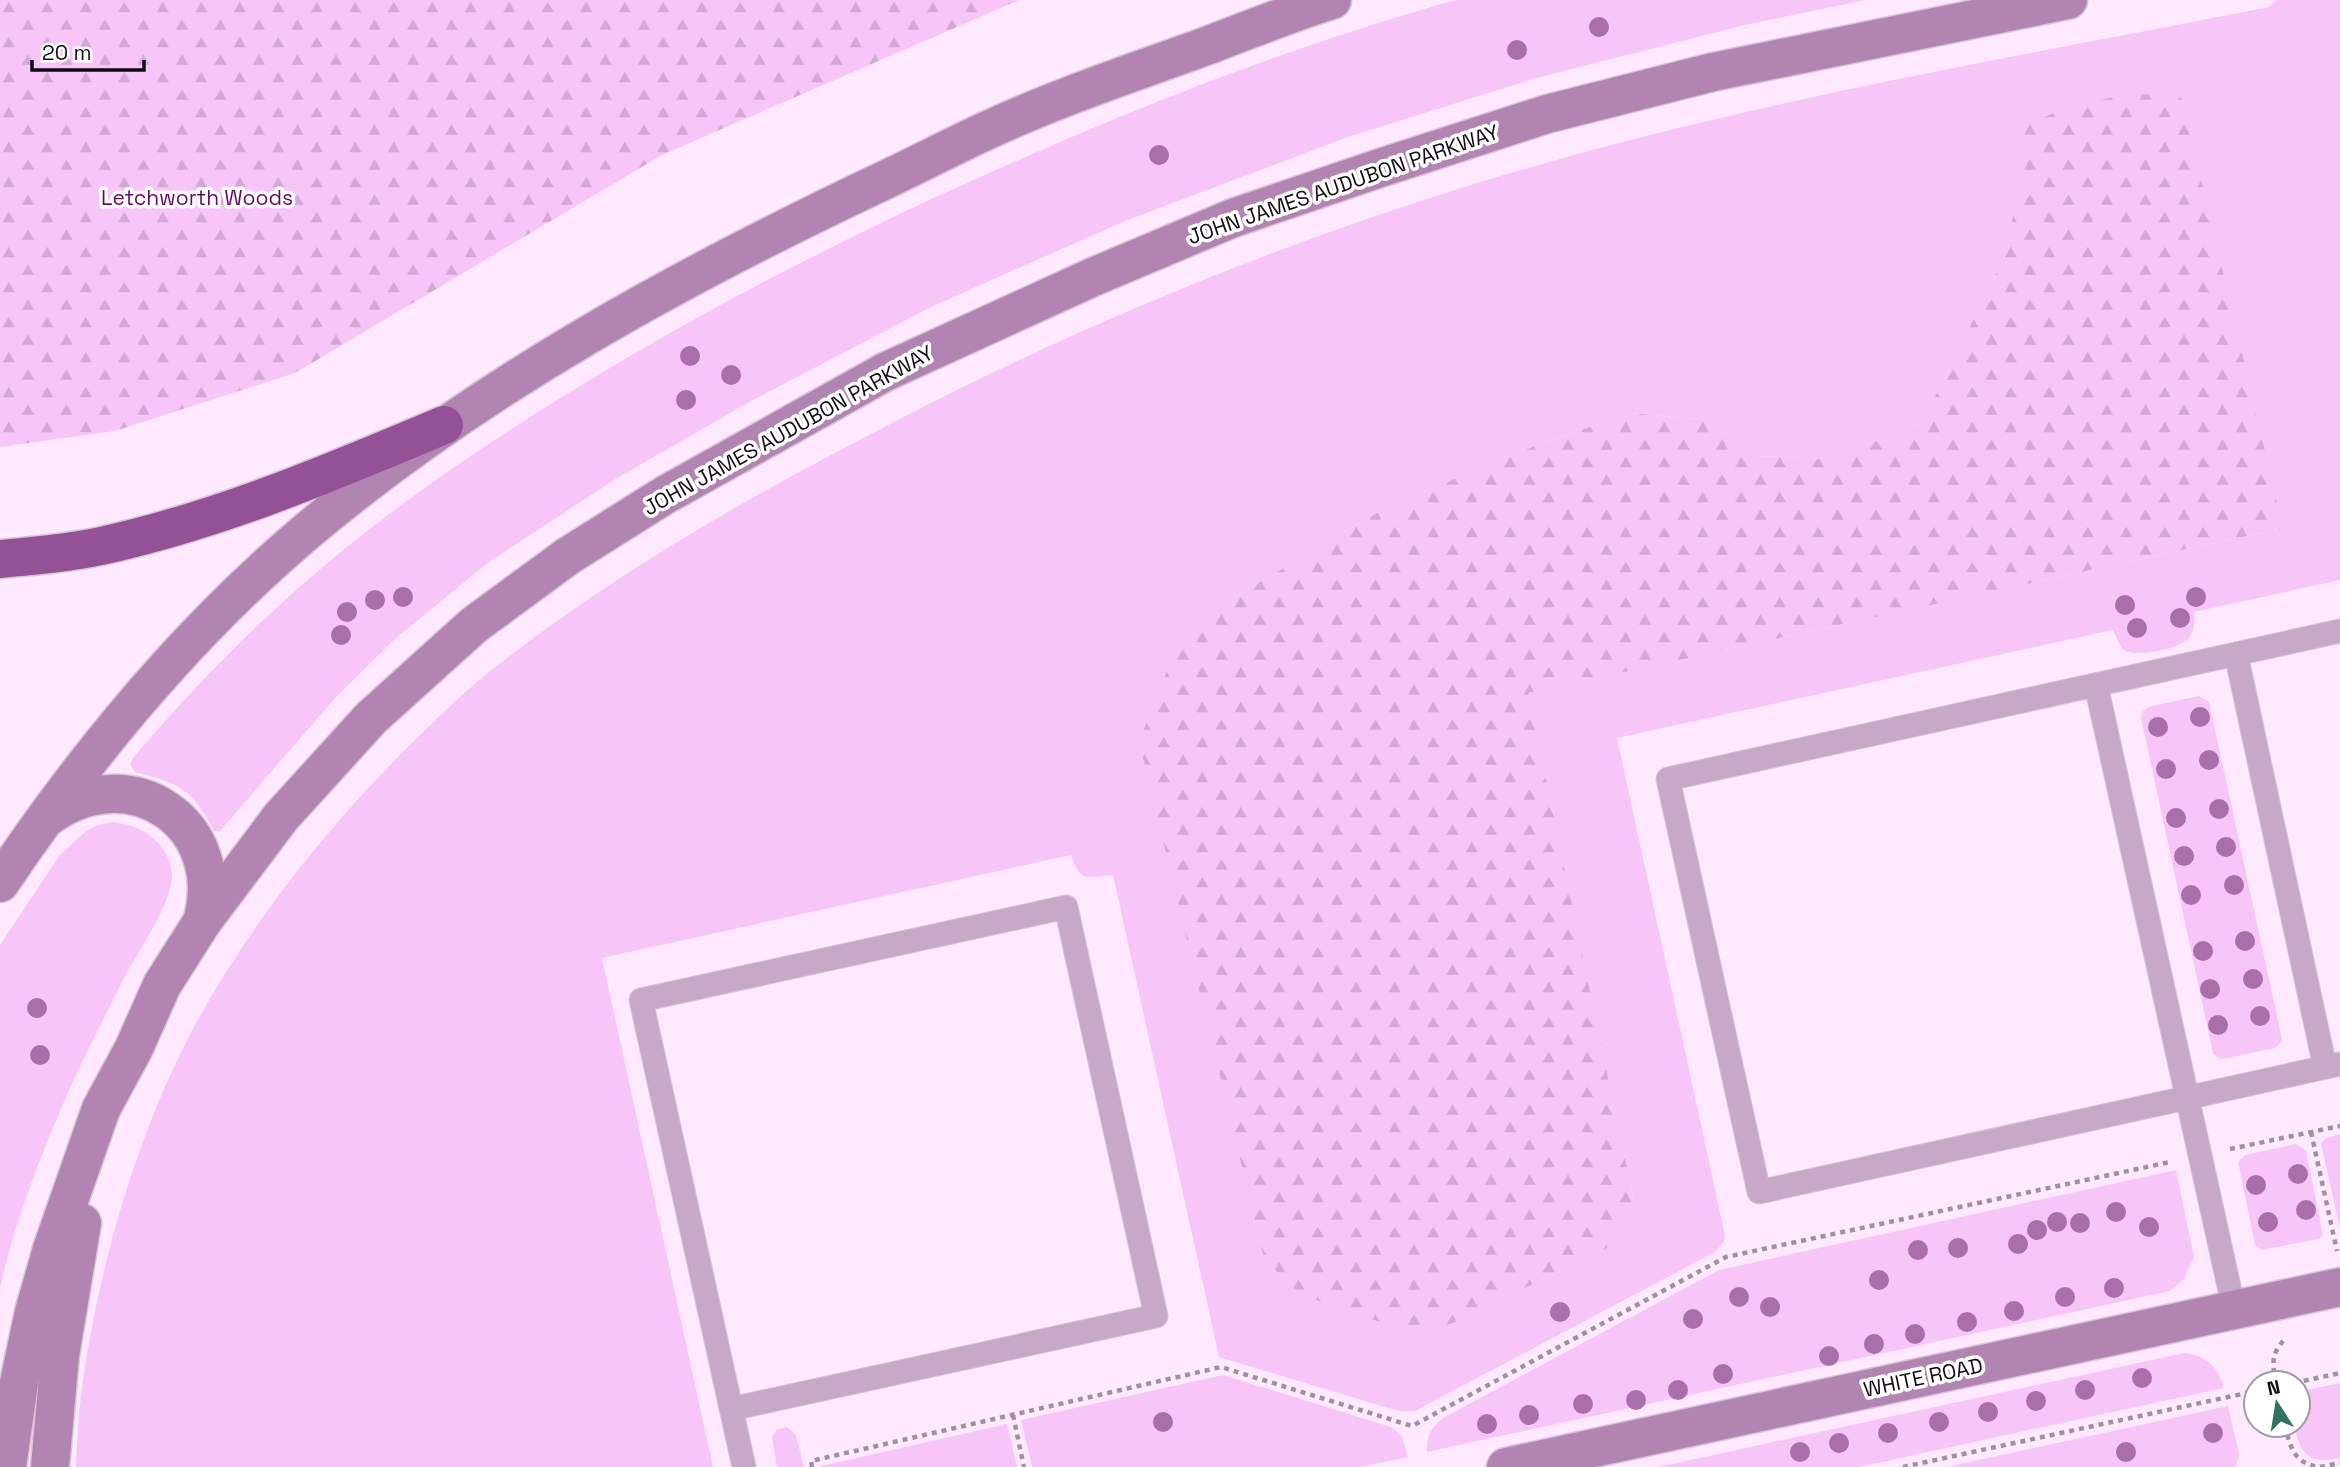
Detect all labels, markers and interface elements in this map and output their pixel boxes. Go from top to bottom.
scale bar [32,28,144,72]
text: 20 m [42,39,92,66]
street label: JOHN JAMES AUDUBON PARKWAY [1184,118,1502,250]
park label: Letchworth Woods [101,184,293,211]
street label: JOHN JAMES AUDUBON PARKWAY [638,339,938,521]
street label: WHITE ROAD [1861,1351,1985,1403]
north arrow [2242,1369,2312,1439]
text: N [2265,1374,2282,1401]

